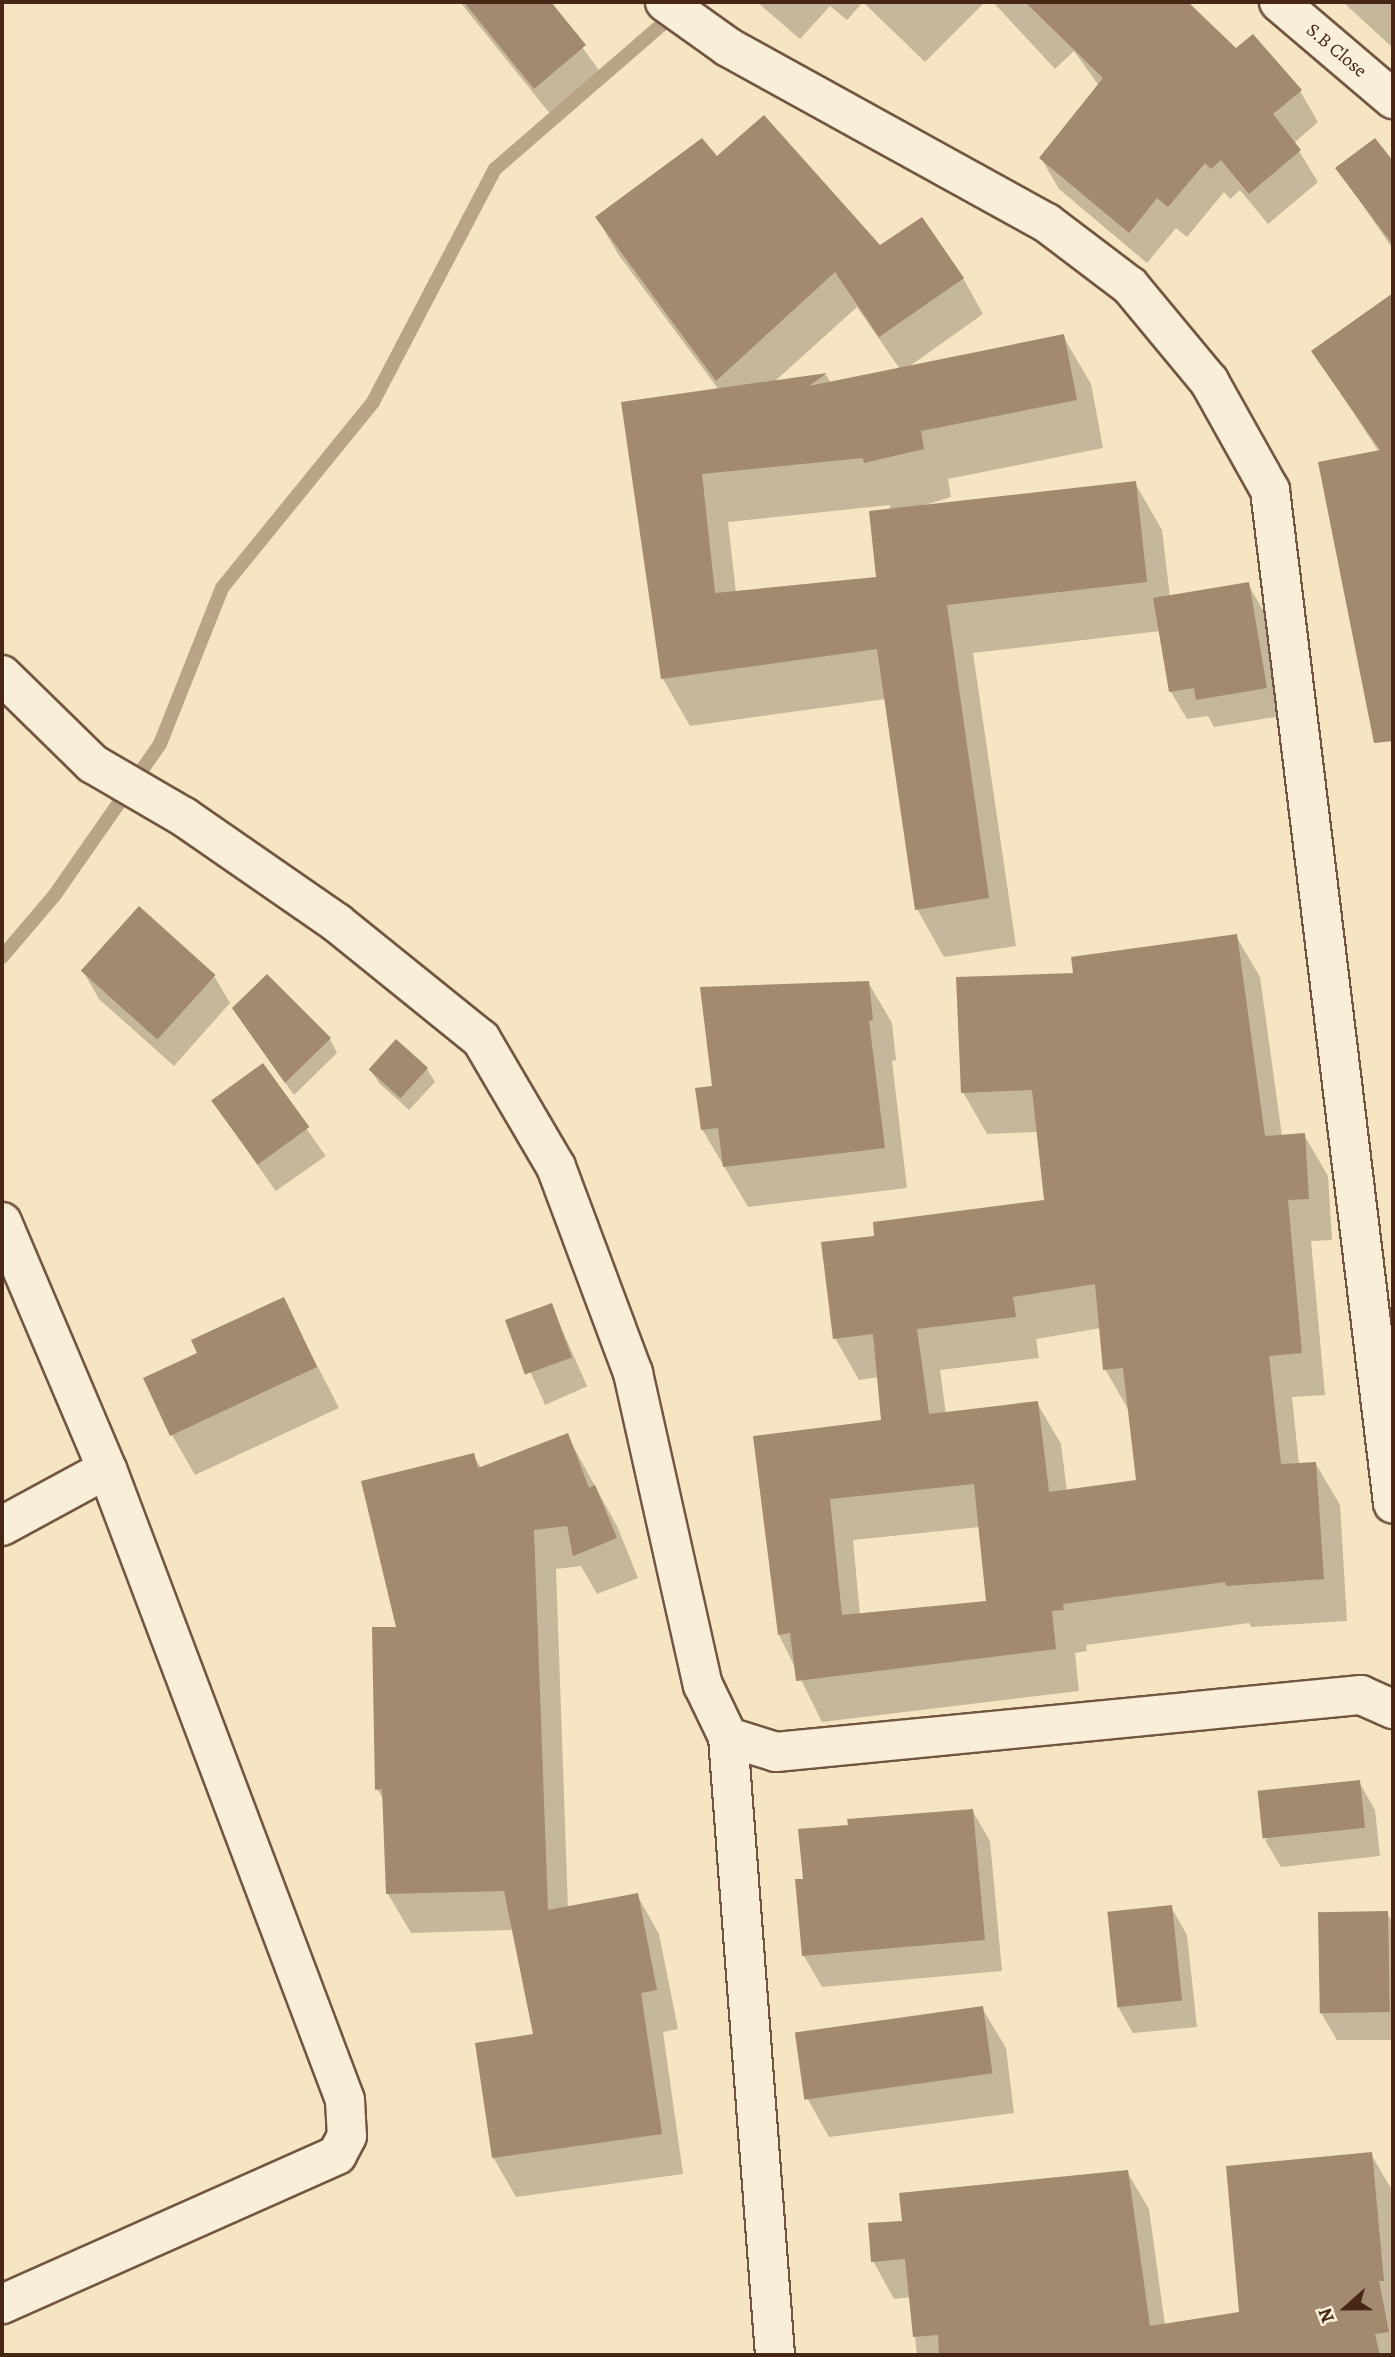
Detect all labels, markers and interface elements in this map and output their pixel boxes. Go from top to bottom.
street label: S.B Close [1301,19,1371,83]
north arrow [1311,2273,1381,2343]
text: N [1312,2304,1341,2327]

